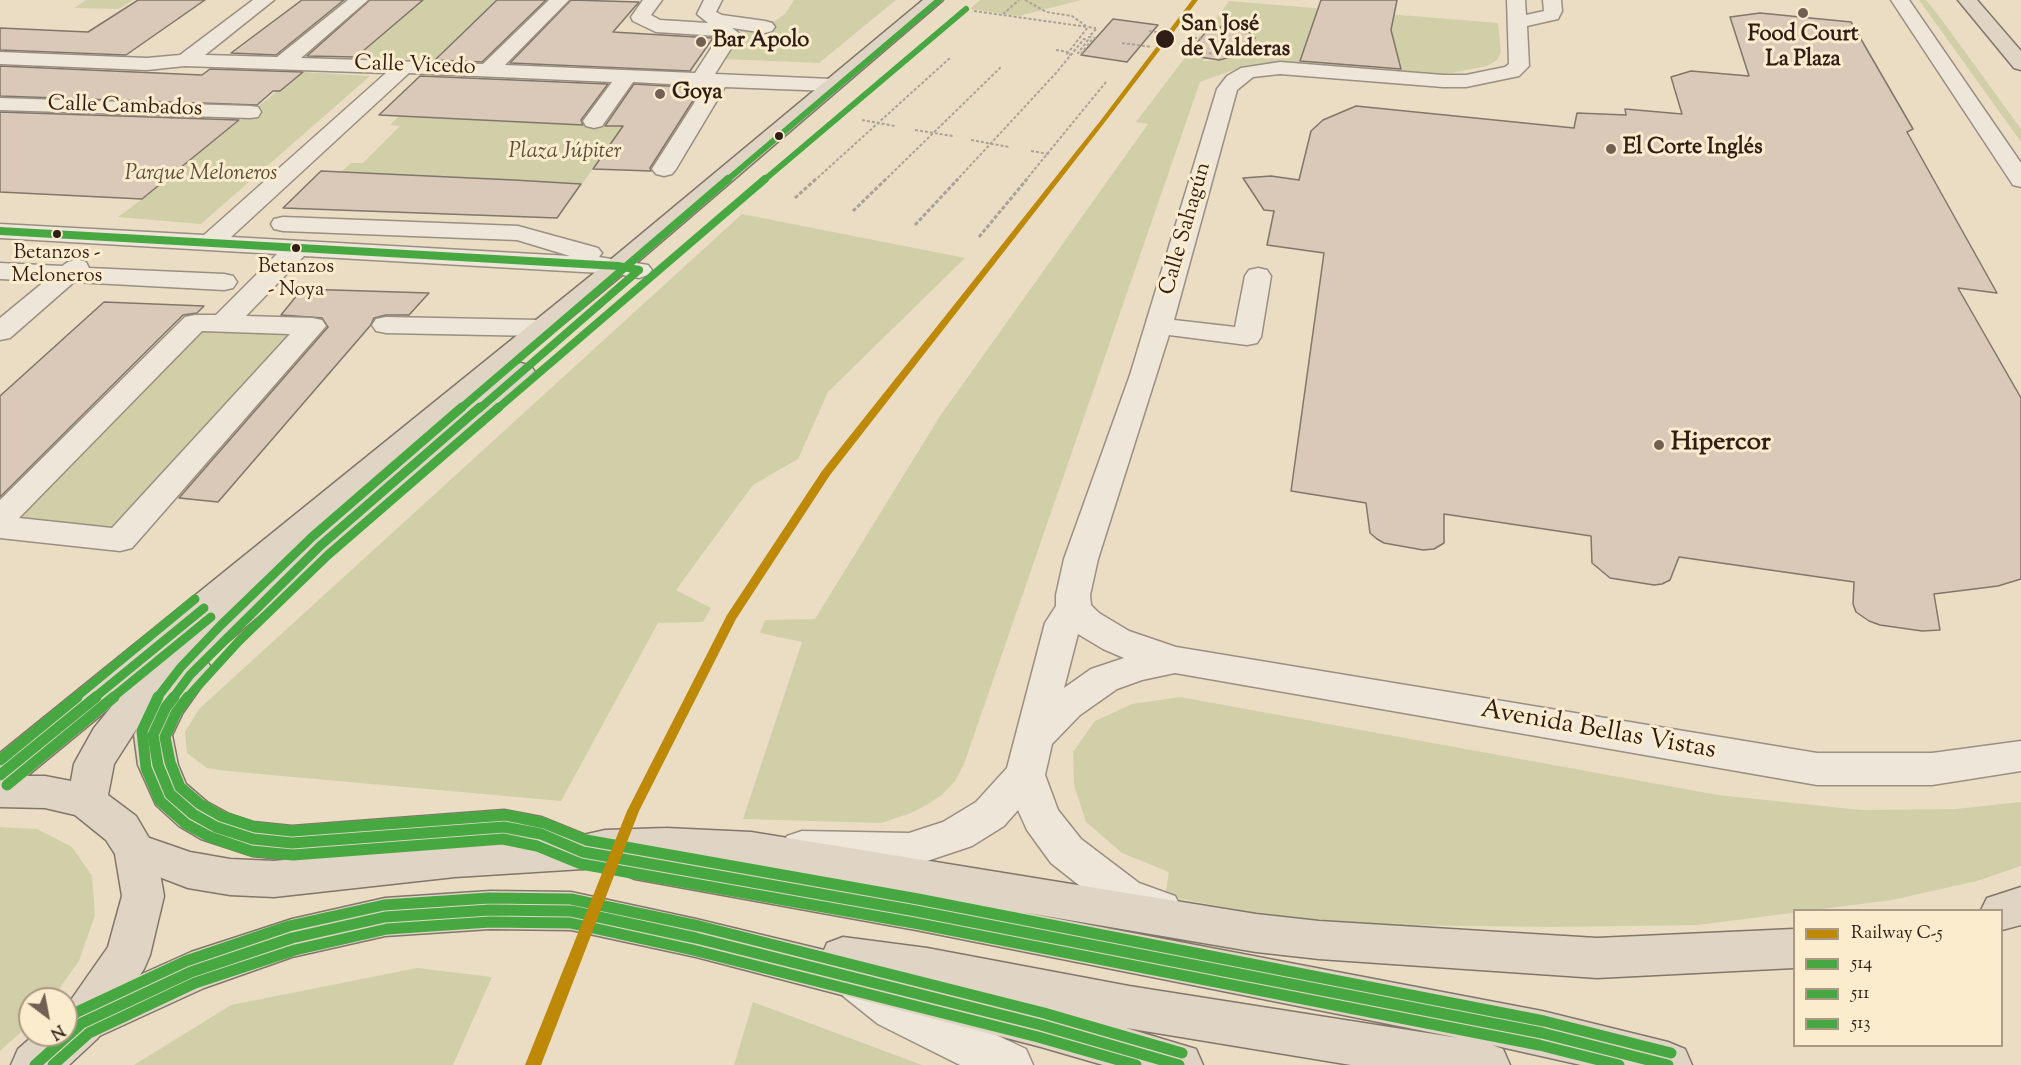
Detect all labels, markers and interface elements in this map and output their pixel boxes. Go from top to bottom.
marker: Food Court La Plaza [1796,6,1810,20]
place label: San José de Valderas [1181,13,1290,64]
place label: Food Court La Plaza [1748,23,1858,74]
marker: San José de Valderas [1154,28,1176,50]
place label: Bar Apolo [713,29,809,55]
marker: Bar Apolo [694,35,708,49]
street label: Calle Vicedo [354,52,476,82]
place label: Goya [672,81,722,107]
marker: Goya [653,87,667,101]
street label: Calle Cambados [47,92,203,124]
unlabelled marker [773,130,785,142]
place label: El Corte Inglés [1623,136,1763,162]
park label: Plaza Júpiter [508,140,622,166]
marker: El Corte Inglés [1604,142,1618,156]
street label: Calle Sahagún [1155,160,1219,298]
park label: Parque Meloneros [125,162,277,188]
marker: Betanzos - Meloneros [51,228,63,240]
marker: Betanzos - Noya [290,242,302,254]
place label: Betanzos - Meloneros [12,243,102,290]
place label: Betanzos - Noya [258,257,334,304]
place label: Hipercor [1671,429,1771,461]
marker: Hipercor [1652,438,1666,452]
street label: Avenida Bellas Vistas [1478,696,1718,768]
legend [1793,909,2003,1047]
text: Railway C-5 [1851,921,1943,947]
text: 514 [1851,951,1872,977]
text: 511 [1851,981,1869,1007]
north arrow [18,987,78,1047]
text: 513 [1851,1011,1871,1037]
text: N [45,1018,68,1044]

